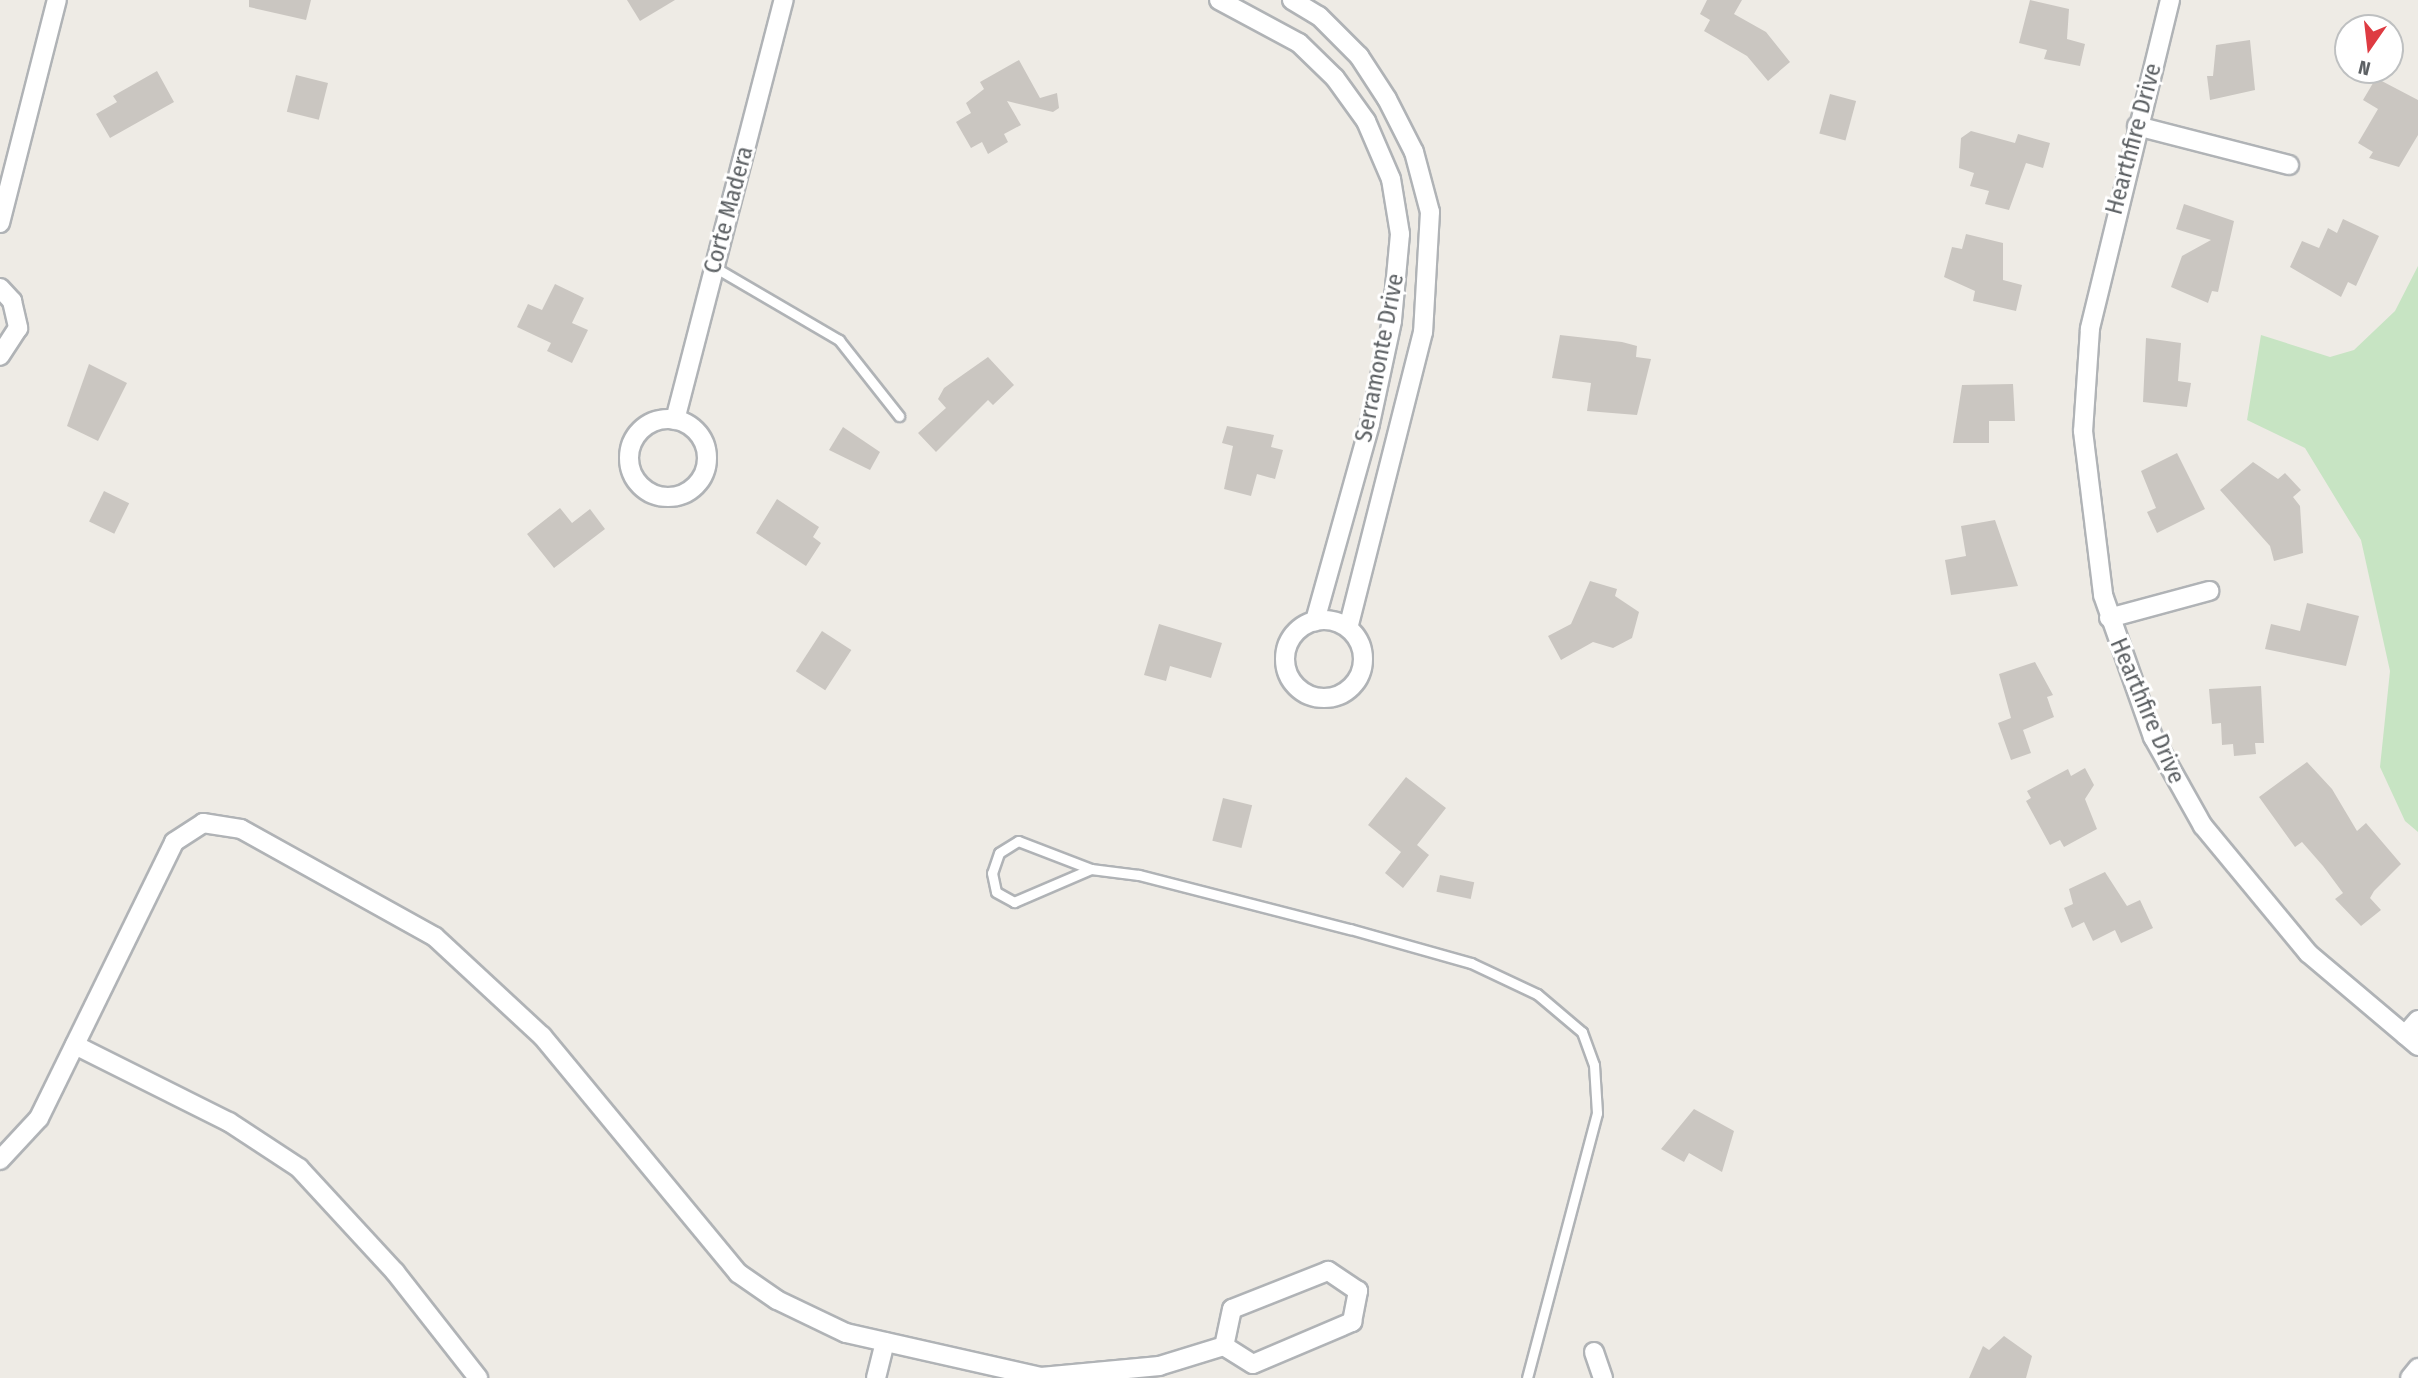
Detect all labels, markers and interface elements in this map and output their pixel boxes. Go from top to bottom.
north arrow [2334,14,2404,84]
text: N [2356,55,2373,80]
street label: Hearthfire Drive [2100,60,2168,218]
street label: Corte Madera [698,143,760,277]
street label: Serramonte Drive [1350,271,1410,445]
street label: Hearthfire Drive [2103,634,2191,788]

